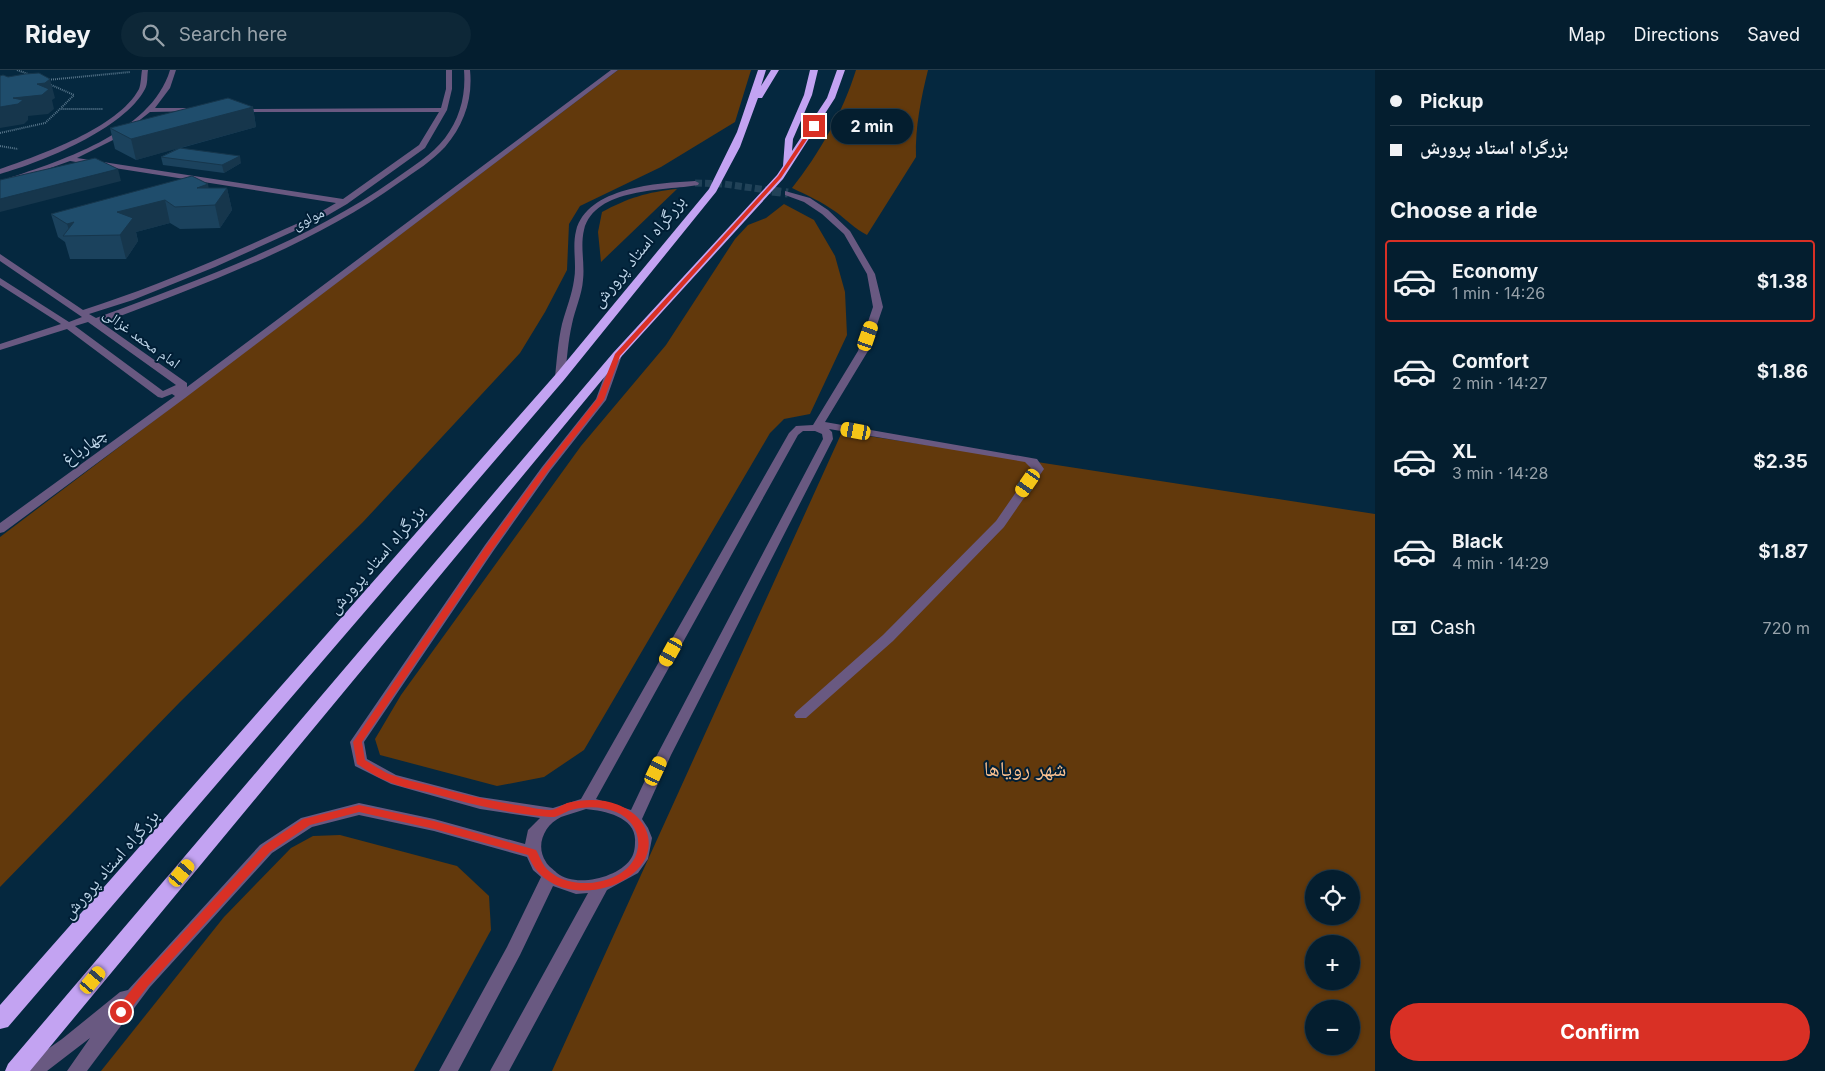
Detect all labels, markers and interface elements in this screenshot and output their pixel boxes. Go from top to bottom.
search box [121,12,471,57]
text: Ridey [25,20,91,49]
icon: search [139,21,167,49]
text: Search here [179,23,287,46]
text: Map [1568,24,1606,45]
text: Directions [1634,24,1719,45]
text: Saved [1747,24,1800,45]
text: Pickup [1420,90,1483,113]
callout: 2 min [832,108,914,144]
route end [803,115,825,137]
text: 2 min [851,116,893,136]
text: بزرگراه استاد پرورش [1420,136,1568,159]
street label: بزرگراه استاد پرورش [587,191,690,312]
text: Choose a ride [1390,197,1538,223]
street label: مولوی [289,202,328,235]
icon: car [1392,259,1437,304]
text: Economy [1452,260,1538,283]
text: $1.38 [1757,270,1808,293]
text: 1 min · 14:26 [1452,283,1545,303]
street label: امام محمد غزالی [99,304,184,373]
car [856,319,879,353]
icon: car [1392,349,1437,394]
text: Comfort [1452,350,1529,373]
text: $1.86 [1757,360,1808,383]
text: 2 min · 14:27 [1452,373,1547,393]
car [839,421,872,441]
street label: چهارباغ [58,423,111,470]
icon: car [1392,439,1437,484]
text: XL [1452,440,1477,463]
text: $2.35 [1753,450,1808,473]
text: 3 min · 14:28 [1452,463,1548,483]
car [1013,466,1042,500]
street label: بزرگراه استاد پرورش [323,500,430,618]
icon: car [1392,529,1437,574]
text: Black [1452,530,1503,553]
text: $1.87 [1758,540,1808,563]
text: 4 min · 14:29 [1452,553,1549,573]
icon: cash [1390,614,1418,642]
text: Cash [1430,616,1476,639]
text: 720 m [1763,618,1810,638]
car [657,635,684,669]
car [642,754,669,788]
park label: شهر رویاها [984,756,1066,781]
street label: بزرگراه استاد پرورش [57,805,164,923]
car [166,857,197,889]
map controls [1305,870,1360,1055]
button: locate [1305,870,1360,925]
button: + [1305,935,1360,990]
car [77,964,108,996]
button: − [1305,1000,1360,1055]
route start [110,1001,132,1023]
button: Confirm [1390,1003,1810,1061]

